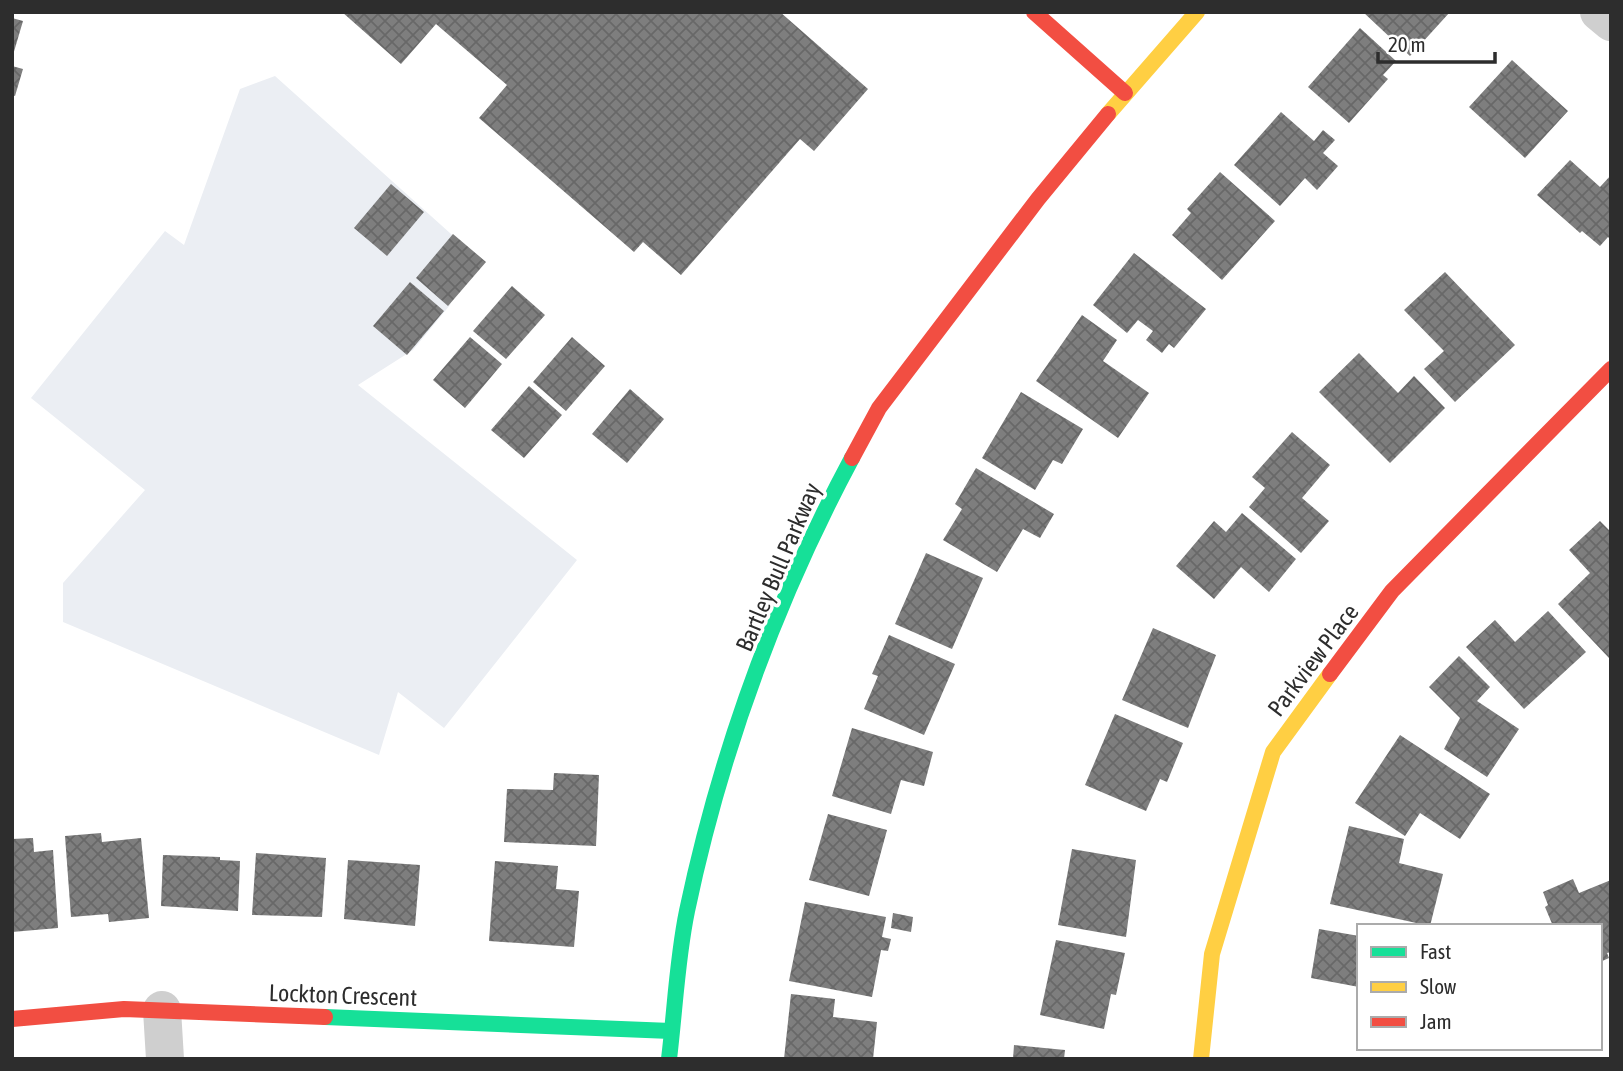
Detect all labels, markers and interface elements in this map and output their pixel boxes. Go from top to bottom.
scale bar [1378,21,1495,65]
text: 20 m [1388,32,1426,56]
street label: Bartley Bull Parkway [730,479,826,655]
street label: Parkview Place [1262,599,1364,721]
legend [1357,924,1602,1050]
text: Fast [1420,939,1451,963]
text: Slow [1420,974,1457,998]
street label: Lockton Crescent [268,979,418,1011]
text: Jam [1420,1009,1452,1033]

